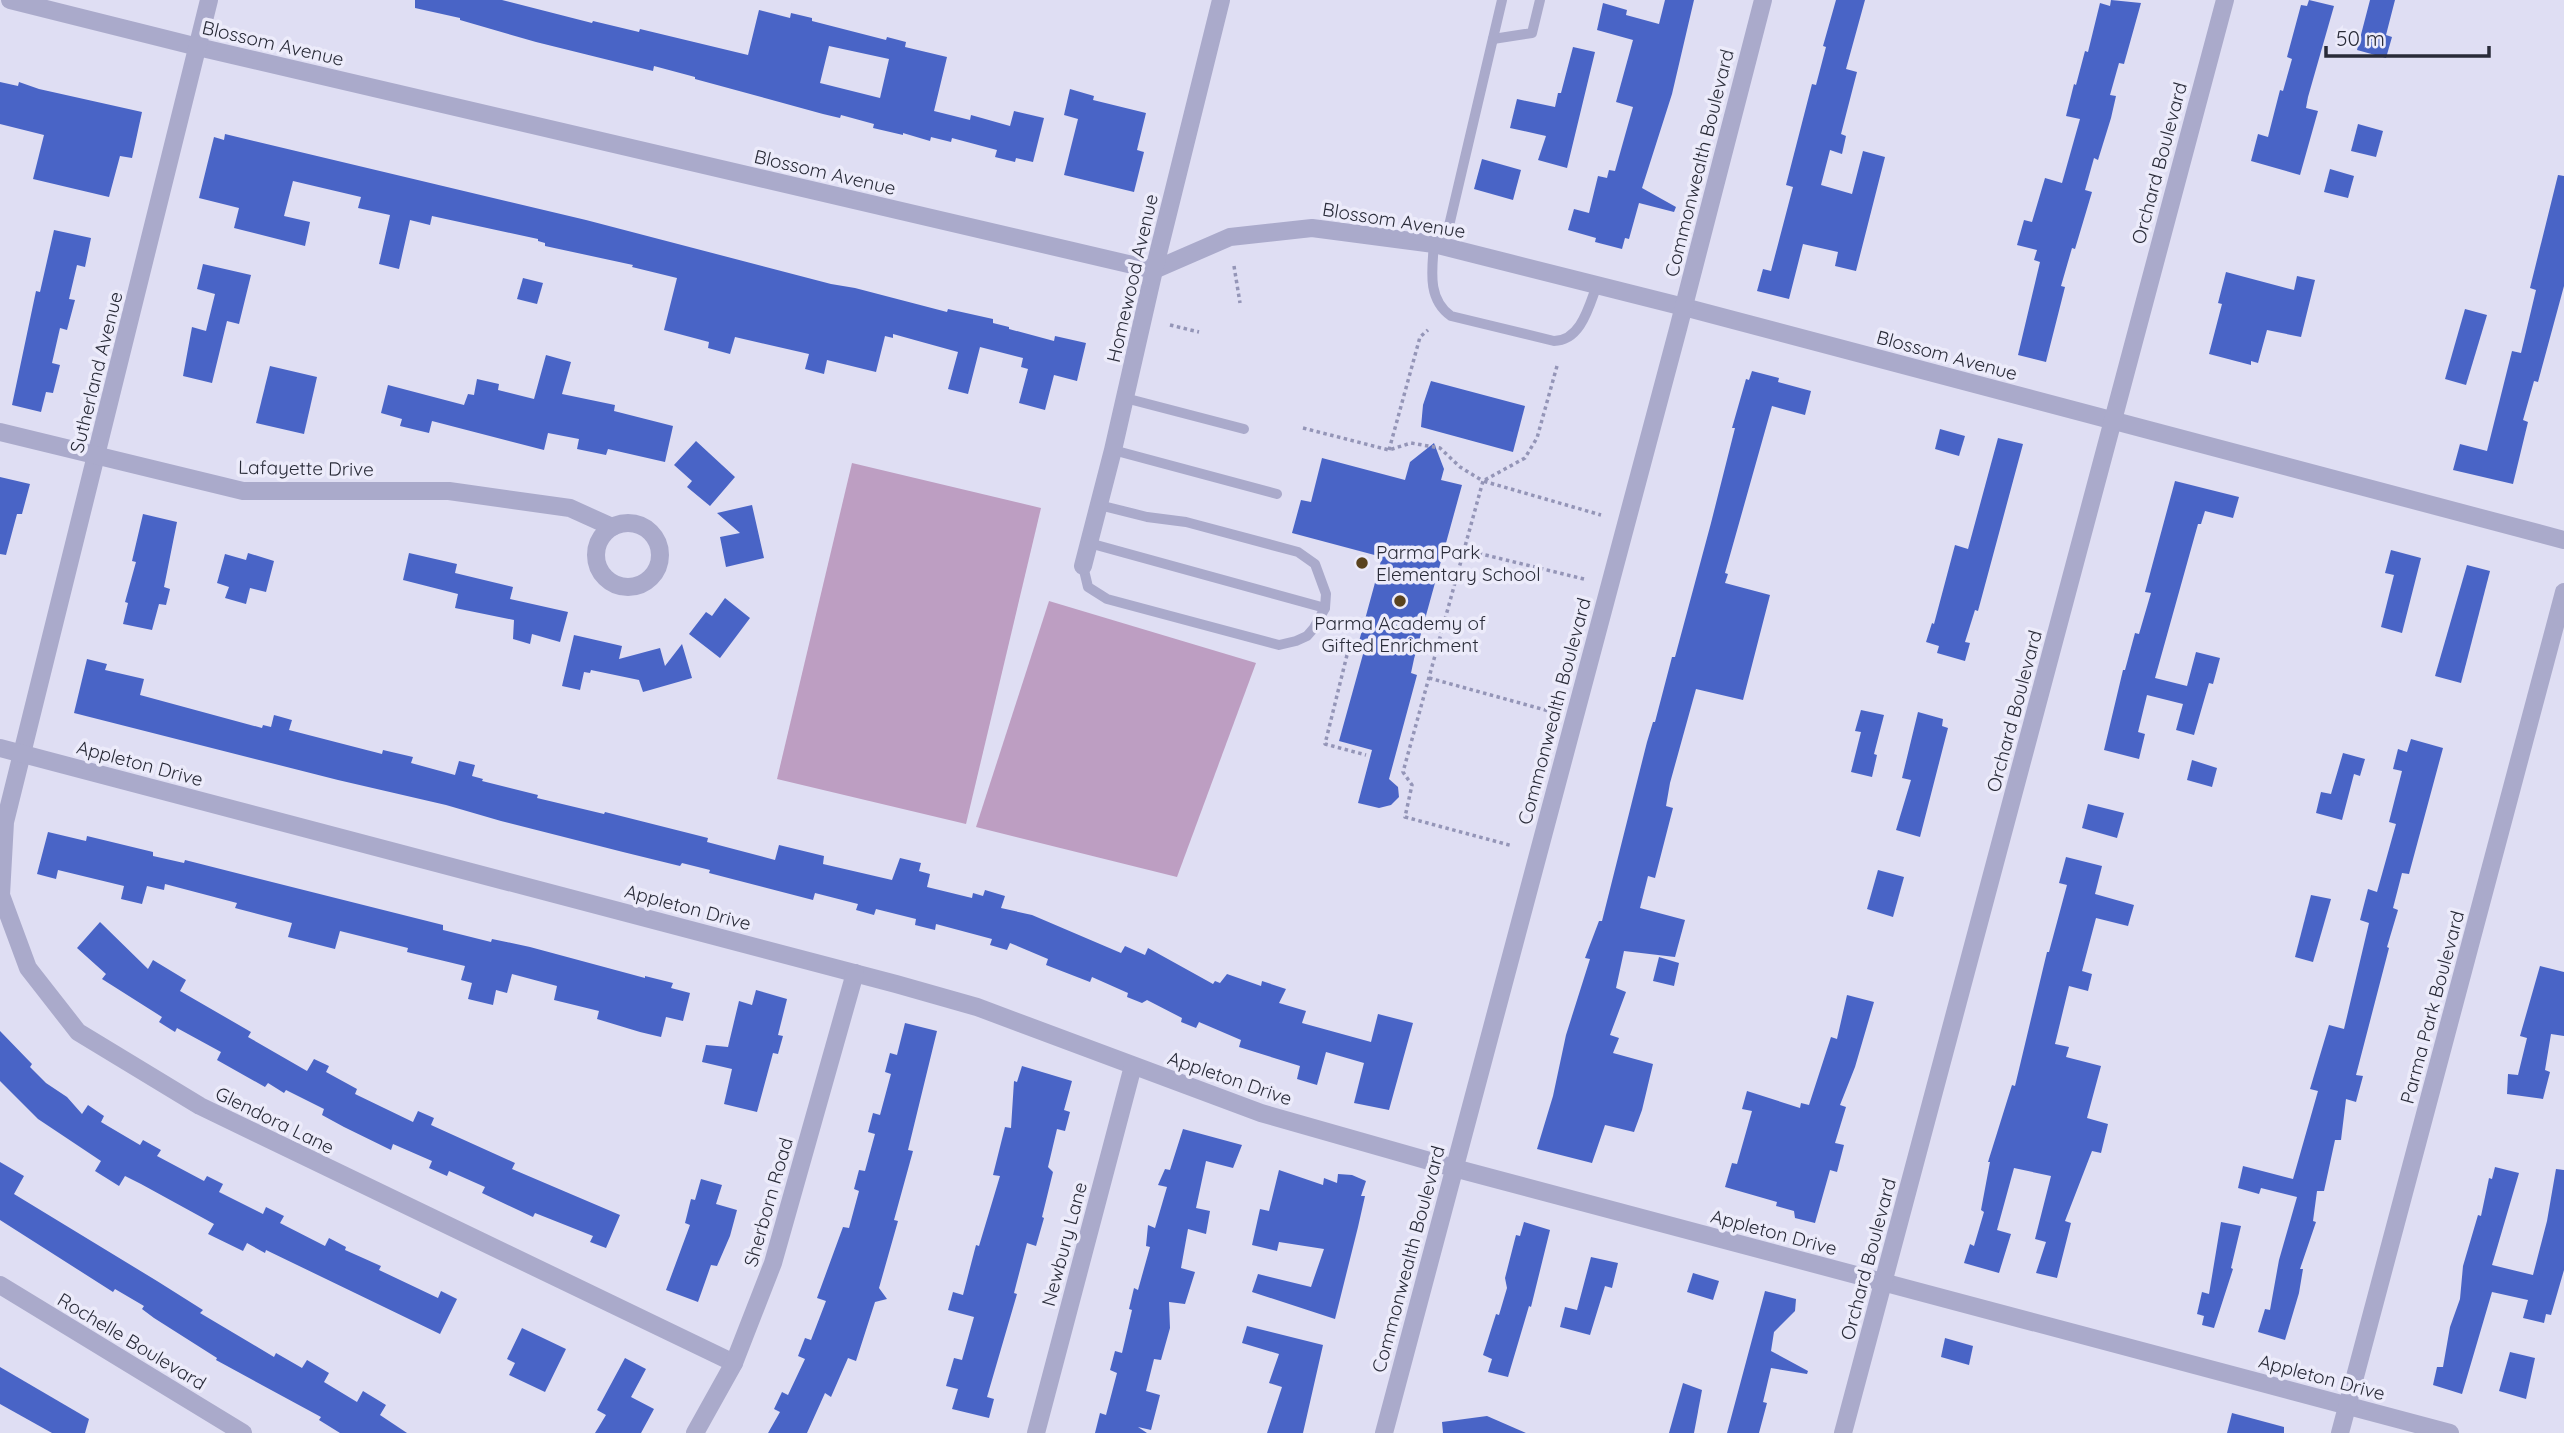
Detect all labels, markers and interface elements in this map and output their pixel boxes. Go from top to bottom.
scale bar [2326,14,2489,58]
street label: Blossom Avenue [200,15,346,71]
text: 50 m [2336,25,2385,51]
street label: Commonwealth Boulevard [1659,47,1739,279]
street label: Orchard Boulevard [2126,79,2192,247]
street label: Blossom Avenue [752,144,898,200]
street label: Homewood Avenue [1101,191,1163,365]
street label: Blossom Avenue [1321,197,1467,243]
street label: Sutherland Avenue [64,289,128,455]
street label: Blossom Avenue [1874,325,2020,385]
street label: Lafayette Drive [238,455,374,481]
place label: Parma Park Elementary School [1376,540,1541,586]
marker: Parma Park Elementary School [1354,555,1370,571]
marker: Parma Academy of Gifted Enrichment [1392,593,1408,609]
street label: Commonwealth Boulevard [1512,595,1596,827]
place label: Parma Academy of Gifted Enrichment [1314,611,1486,657]
street label: Orchard Boulevard [1981,627,2047,795]
street label: Appleton Drive [74,735,206,791]
street label: Appleton Drive [622,879,754,935]
street label: Parma Park Boulevard [2395,908,2469,1106]
street label: Appleton Drive [1165,1045,1295,1111]
street label: Glendora Lane [212,1081,338,1159]
street label: Sherborn Road [738,1135,798,1269]
street label: Commonwealth Boulevard [1366,1143,1450,1375]
street label: Orchard Boulevard [1835,1175,1901,1343]
street label: Newbury Lane [1036,1179,1092,1309]
street label: Appleton Drive [1708,1204,1840,1260]
street label: Rochelle Boulevard [53,1287,211,1395]
street label: Appleton Drive [2256,1349,2388,1405]

